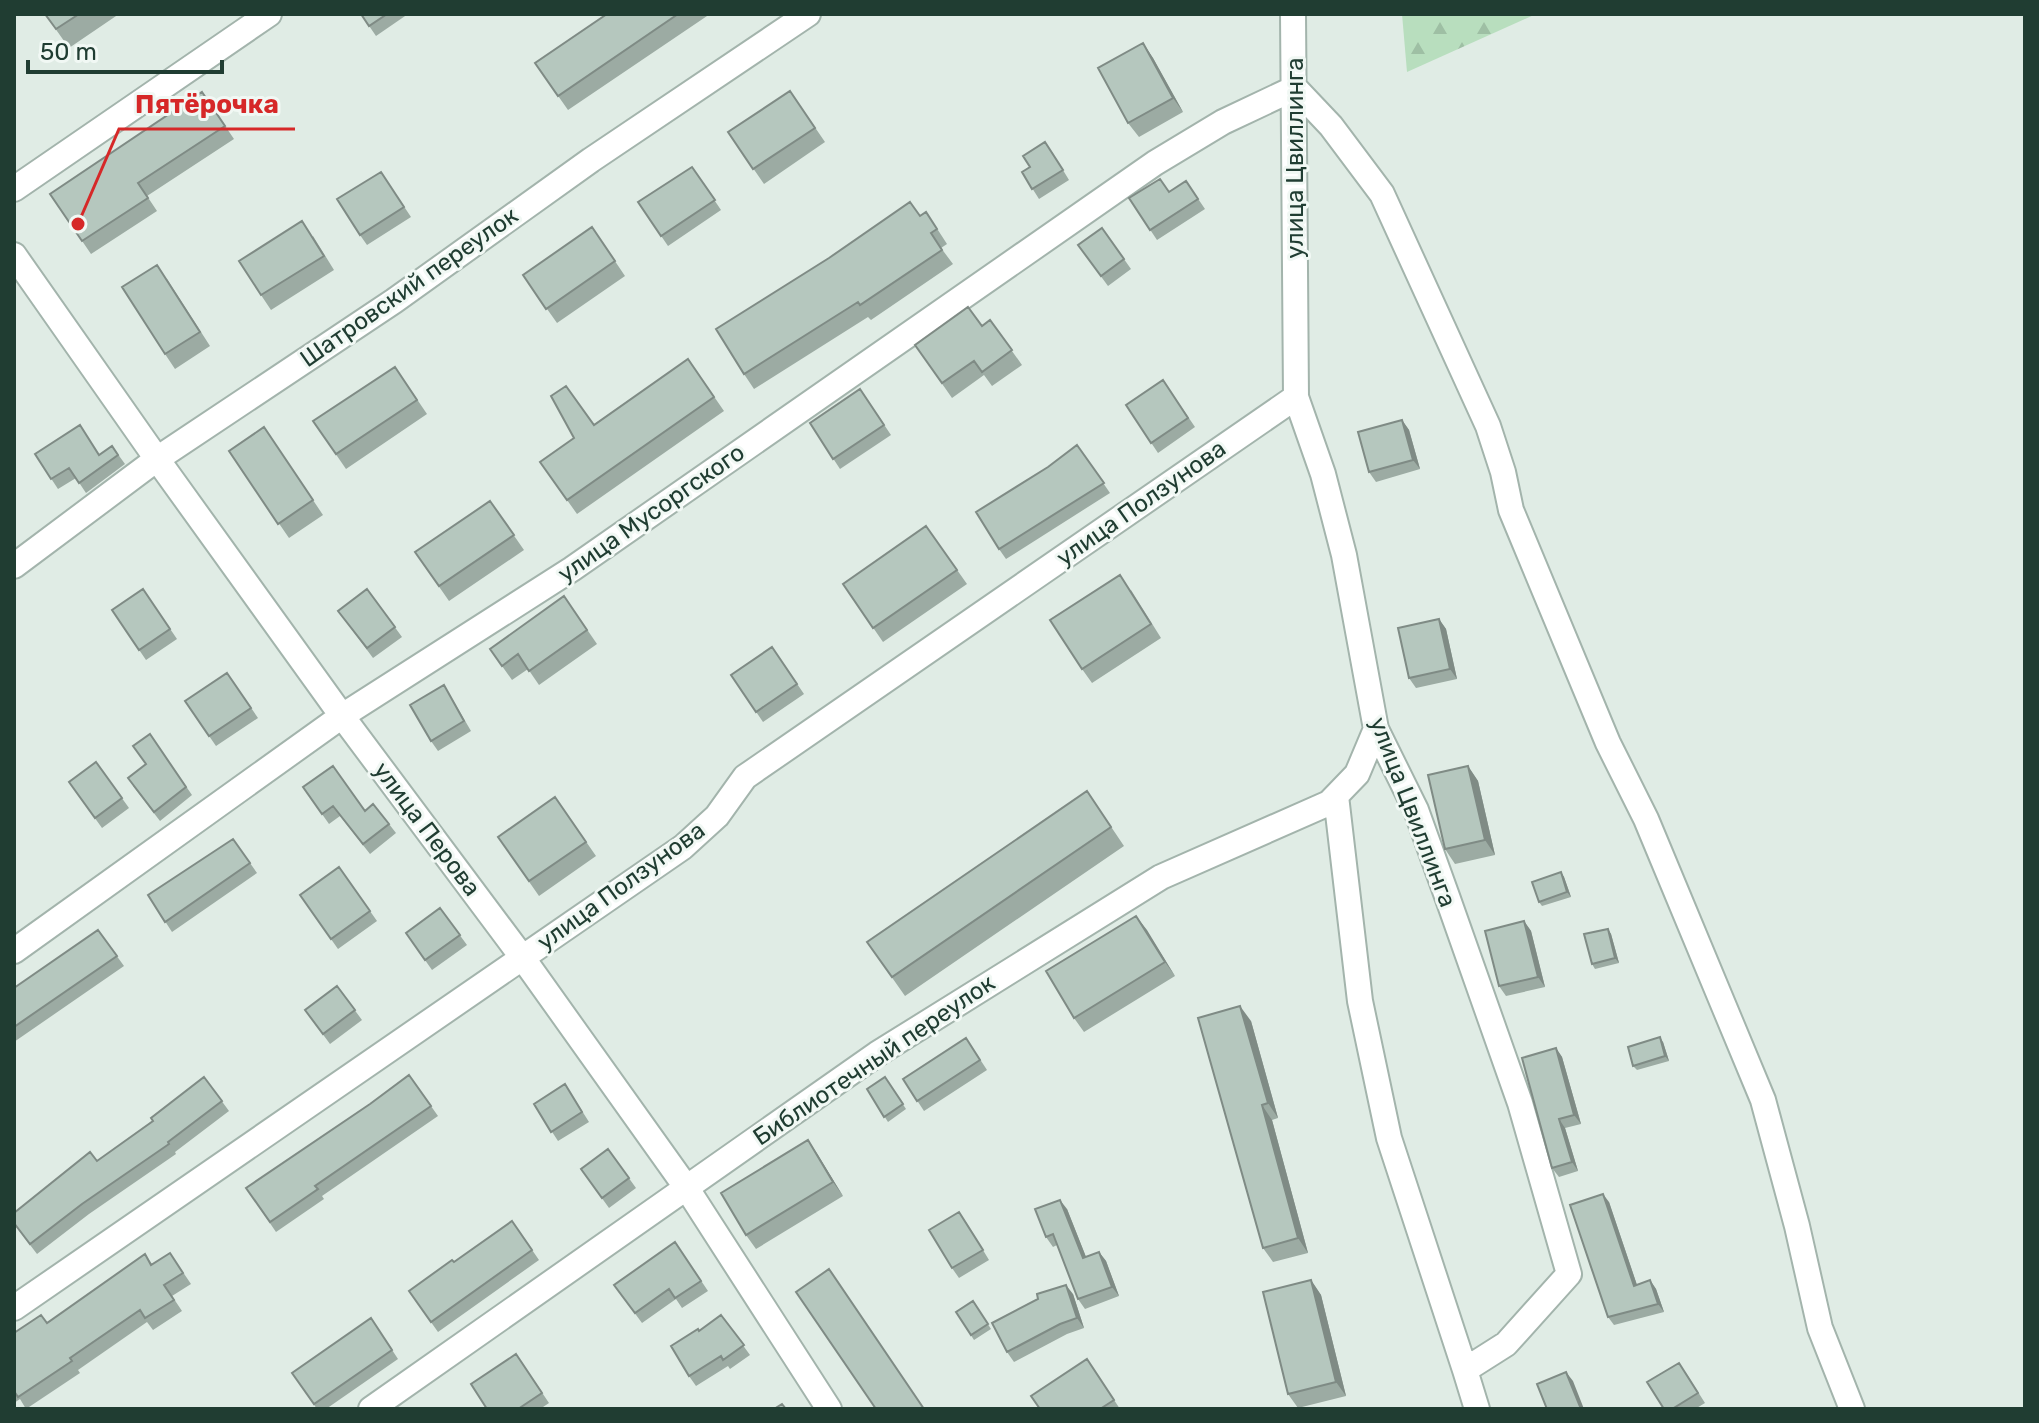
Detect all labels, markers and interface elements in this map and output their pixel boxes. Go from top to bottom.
scale bar [28,24,222,74]
text: 50 m [40,38,97,66]
street label: улица Цвиллинга [1281,57,1309,259]
callout: Пятёрочка [119,79,295,129]
text: Пятёрочка [135,89,279,120]
street label: Шатровский переулок [295,201,523,373]
street label: улица Ползунова [1051,434,1231,572]
street label: улица Мусоргского [552,438,750,588]
street label: улица Цвиллинга [1364,713,1462,911]
street label: улица Перова [368,757,486,901]
street label: улица Ползунова [532,816,710,956]
street label: Библиотечный переулок [748,969,1000,1151]

